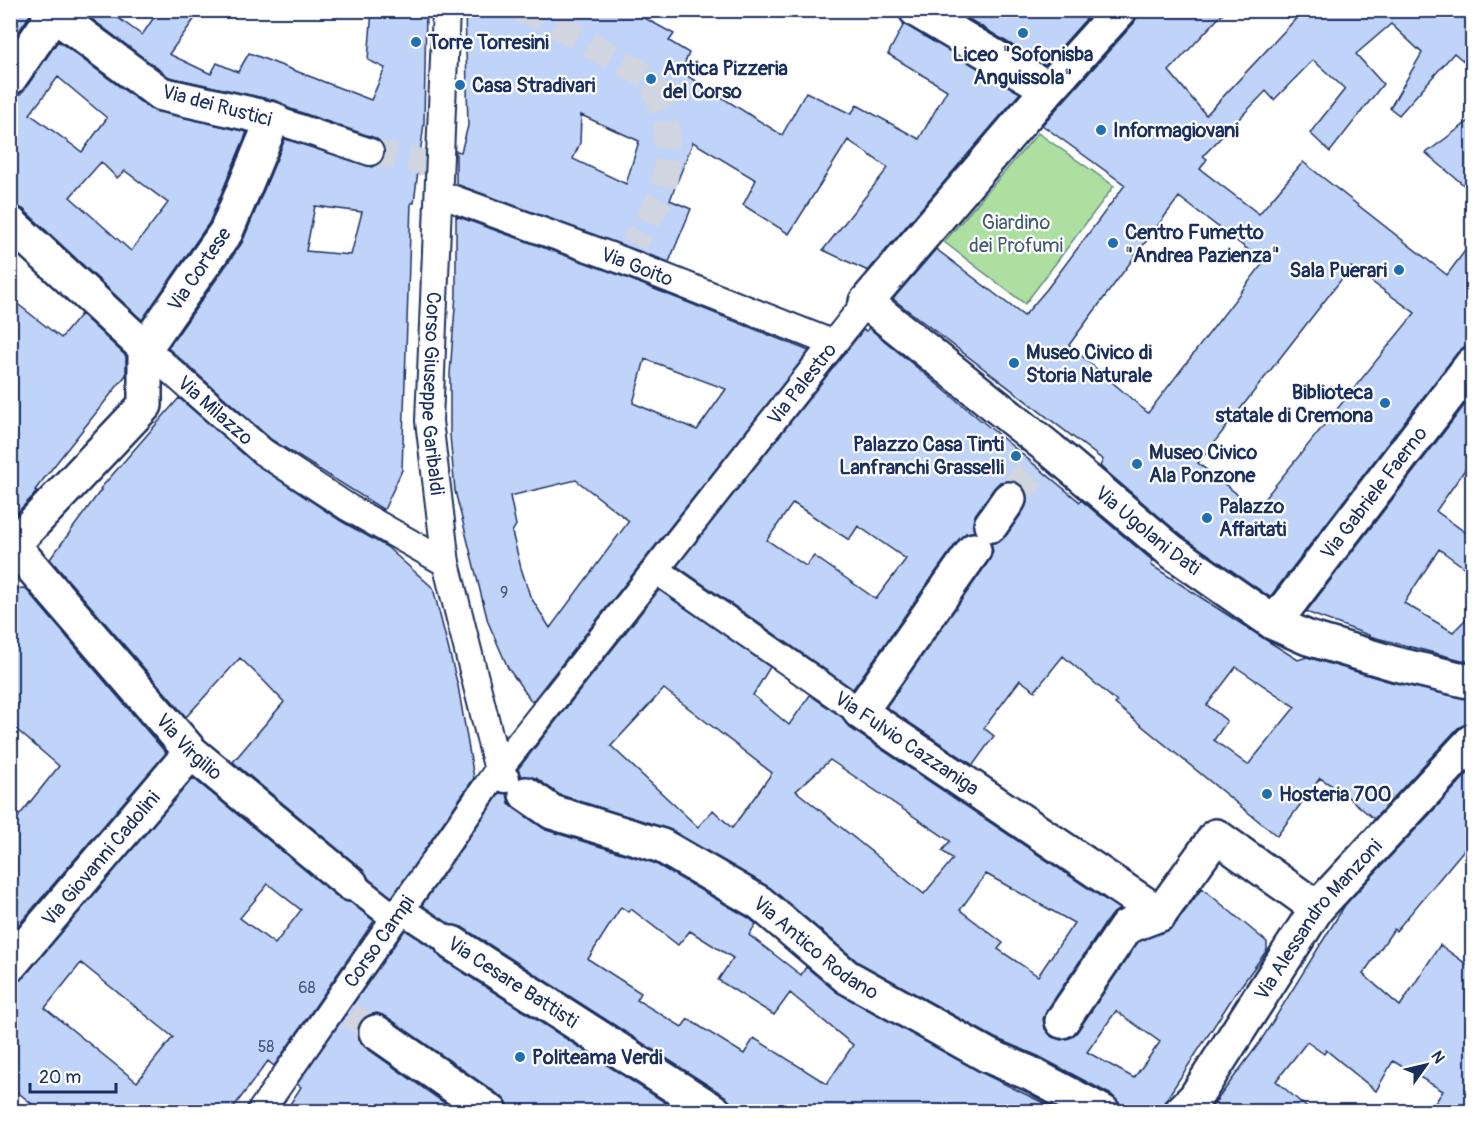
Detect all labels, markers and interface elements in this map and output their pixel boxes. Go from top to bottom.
marker: Liceo "Sofonisba Anguissola" [1016,26,1030,40]
place label: Torre Torresini [427,30,549,55]
marker: Torre Torresini [409,35,423,49]
place label: Liceo "Sofonisba Anguissola" [953,42,1093,90]
place label: Antica Pizzeria del Corso [663,56,788,104]
marker: Antica Pizzeria del Corso [644,72,658,86]
place label: Casa Stradivari [472,73,596,98]
marker: Casa Stradivari [453,78,467,92]
street label: Via dei Rustici [159,79,275,132]
place label: Informagiovani [1113,118,1239,143]
marker: Informagiovani [1094,123,1108,137]
park label: Giardino dei Profumi [969,210,1063,258]
place label: Centro Fumetto "Andrea Pazienza" [1125,220,1280,268]
street label: Via Cortese [162,222,237,316]
marker: Centro Fumetto "Andrea Pazienza" [1106,236,1120,250]
street label: Via Goito [597,242,677,292]
place label: Sala Puerari [1290,258,1387,283]
marker: Sala Puerari [1392,263,1406,277]
street label: Corso Giuseppe Garibaldi [416,291,450,497]
street label: Via Palestro [762,338,842,430]
place label: Museo Civico di Storia Naturale [1026,340,1153,388]
marker: Museo Civico di Storia Naturale [1007,356,1021,370]
street label: Via Milazzo [172,370,258,451]
place label: Biblioteca statale di Cremona [1216,380,1373,428]
marker: Biblioteca statale di Cremona [1378,396,1392,410]
street label: Via Gabriele Faerno [1315,421,1433,564]
place label: Palazzo Casa Tinti Lanfranchi Grasselli [839,432,1004,480]
place label: Museo Civico Ala Ponzone [1149,440,1258,488]
marker: Palazzo Casa Tinti Lanfranchi Grasselli [1009,449,1023,463]
marker: Museo Civico Ala Ponzone [1130,457,1144,471]
street label: Via Ugolani Dati [1090,480,1205,581]
place label: Palazzo Affaitati [1219,494,1287,542]
marker: Palazzo Affaitati [1200,511,1214,525]
house number: 9 [500,583,508,603]
street label: Via Fulvio Cazzaniga [830,686,984,801]
street label: Via Virgilio [150,708,228,786]
place label: Hosteria 700 [1279,782,1392,807]
street label: Via Giovanni Cadolini [37,786,166,931]
marker: Hosteria 700 [1260,787,1274,801]
street label: Via Alessandro Manzoni [1249,834,1388,1005]
street label: Corso Campi [338,891,420,992]
street label: Via Antico Rodano [748,891,883,1005]
street label: Via Cesare Battisti [443,931,583,1034]
house number: 68 [298,978,316,998]
north arrow [1396,1035,1456,1095]
house number: 58 [258,1037,274,1057]
place label: Politeama Verdi [532,1045,663,1070]
text: N [1426,1047,1449,1067]
marker: Politeama Verdi [513,1050,527,1064]
scale bar [30,1056,116,1094]
text: 20 m [39,1066,81,1089]

